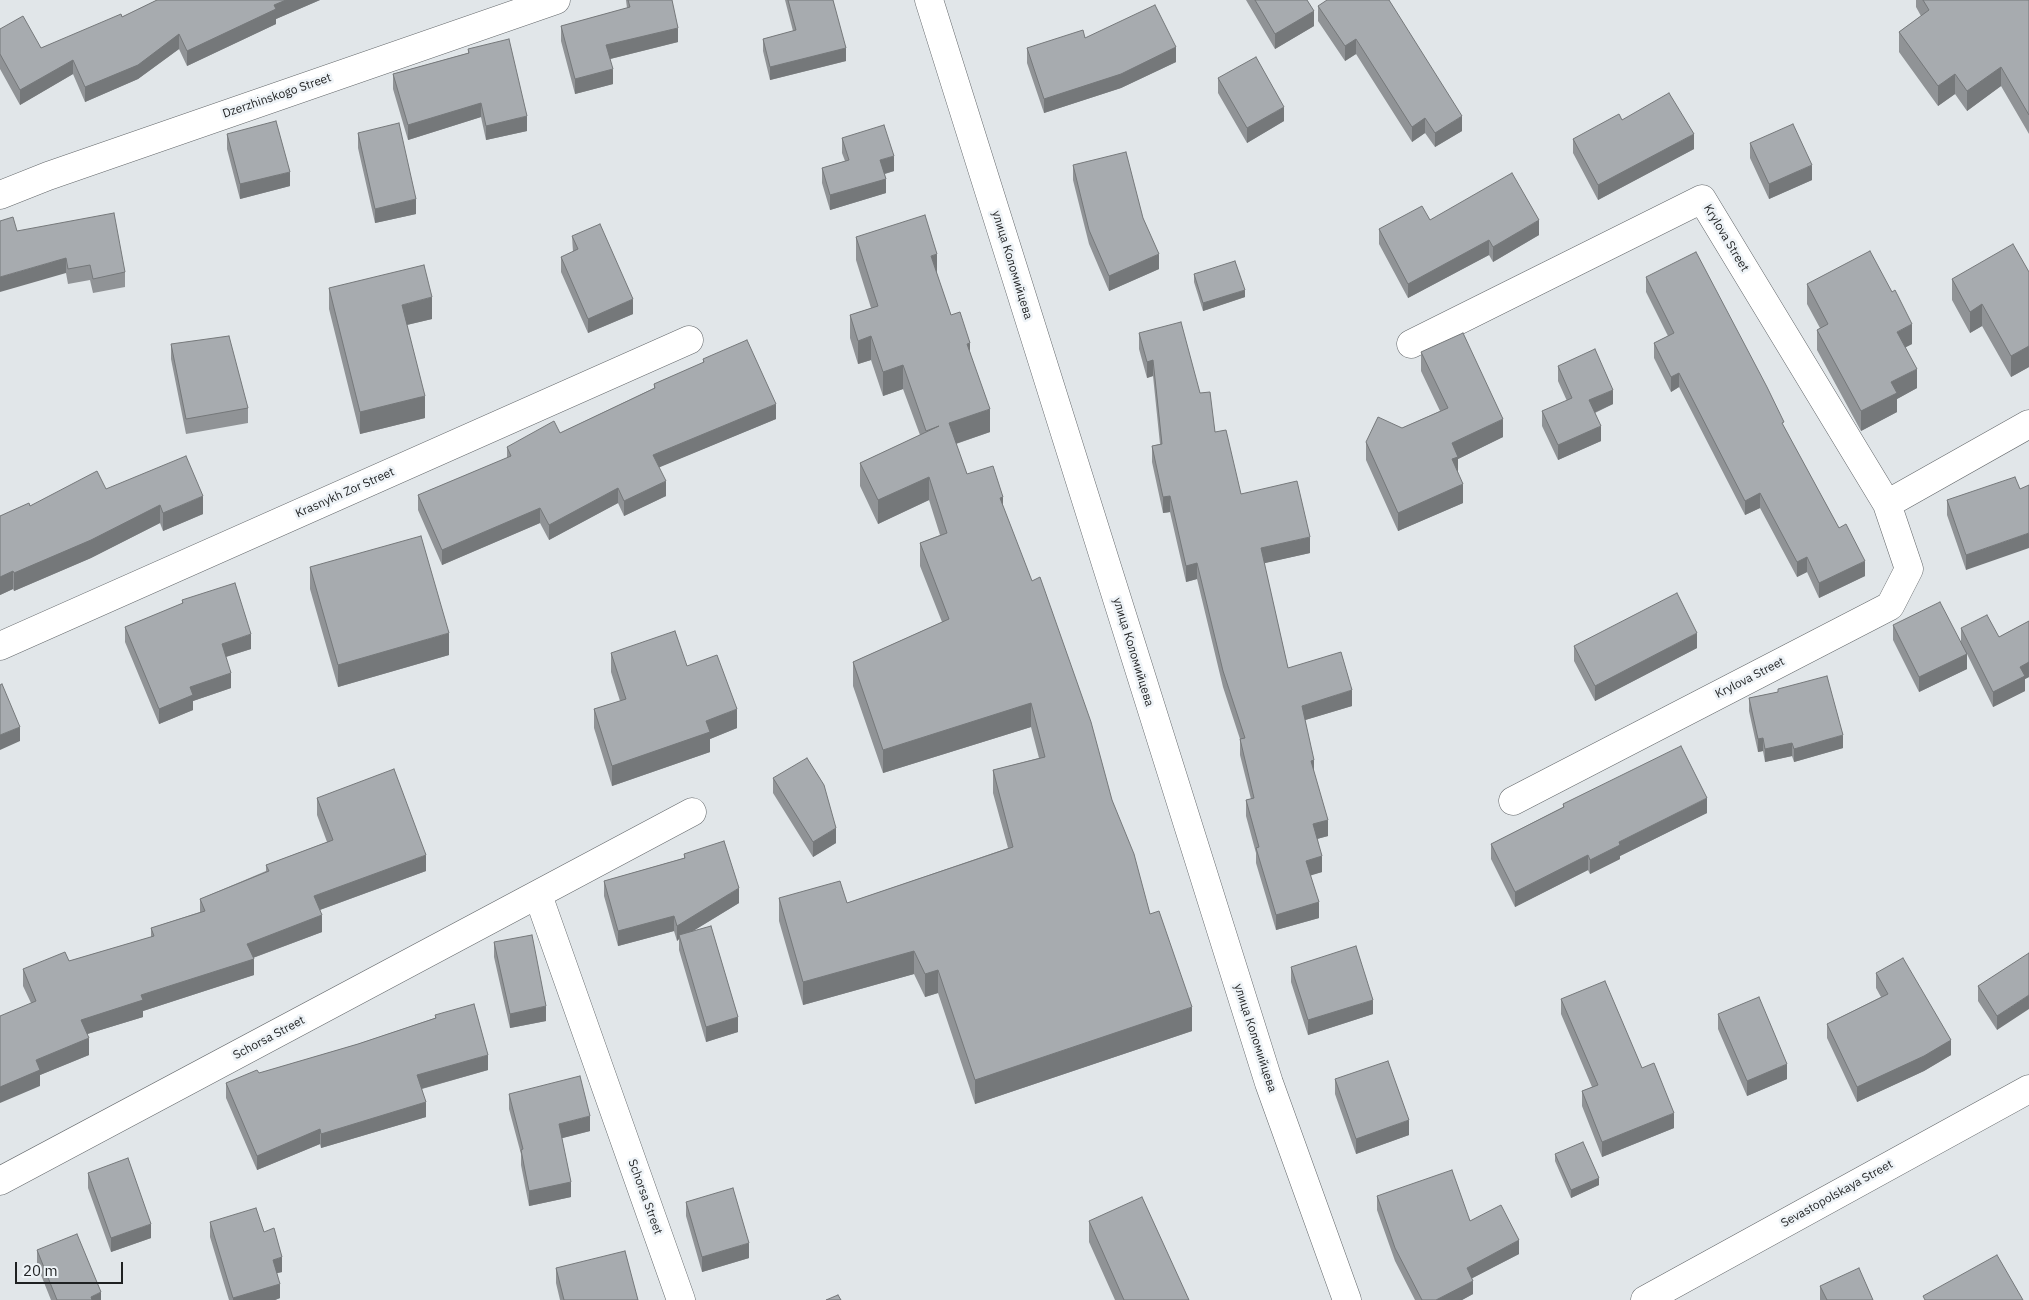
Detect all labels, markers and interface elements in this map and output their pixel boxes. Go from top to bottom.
street label: Dzerzhinskogo Street [221,71,333,121]
street label: Krylova Street [1700,202,1752,274]
street label: улица Коломийцева [989,209,1035,321]
street label: Krasnykh Zor Street [293,465,397,521]
street label: улица Коломийцева [1110,596,1156,708]
street label: Krylova Street [1713,654,1787,702]
street label: улица Коломийцева [1231,982,1279,1094]
street label: Schorsa Street [231,1013,307,1063]
street label: Schorsa Street [625,1157,665,1237]
street label: Sevastopolskaya Street [1779,1157,1895,1231]
scale bar [18,1252,125,1284]
text: 20 m [23,1261,58,1280]

